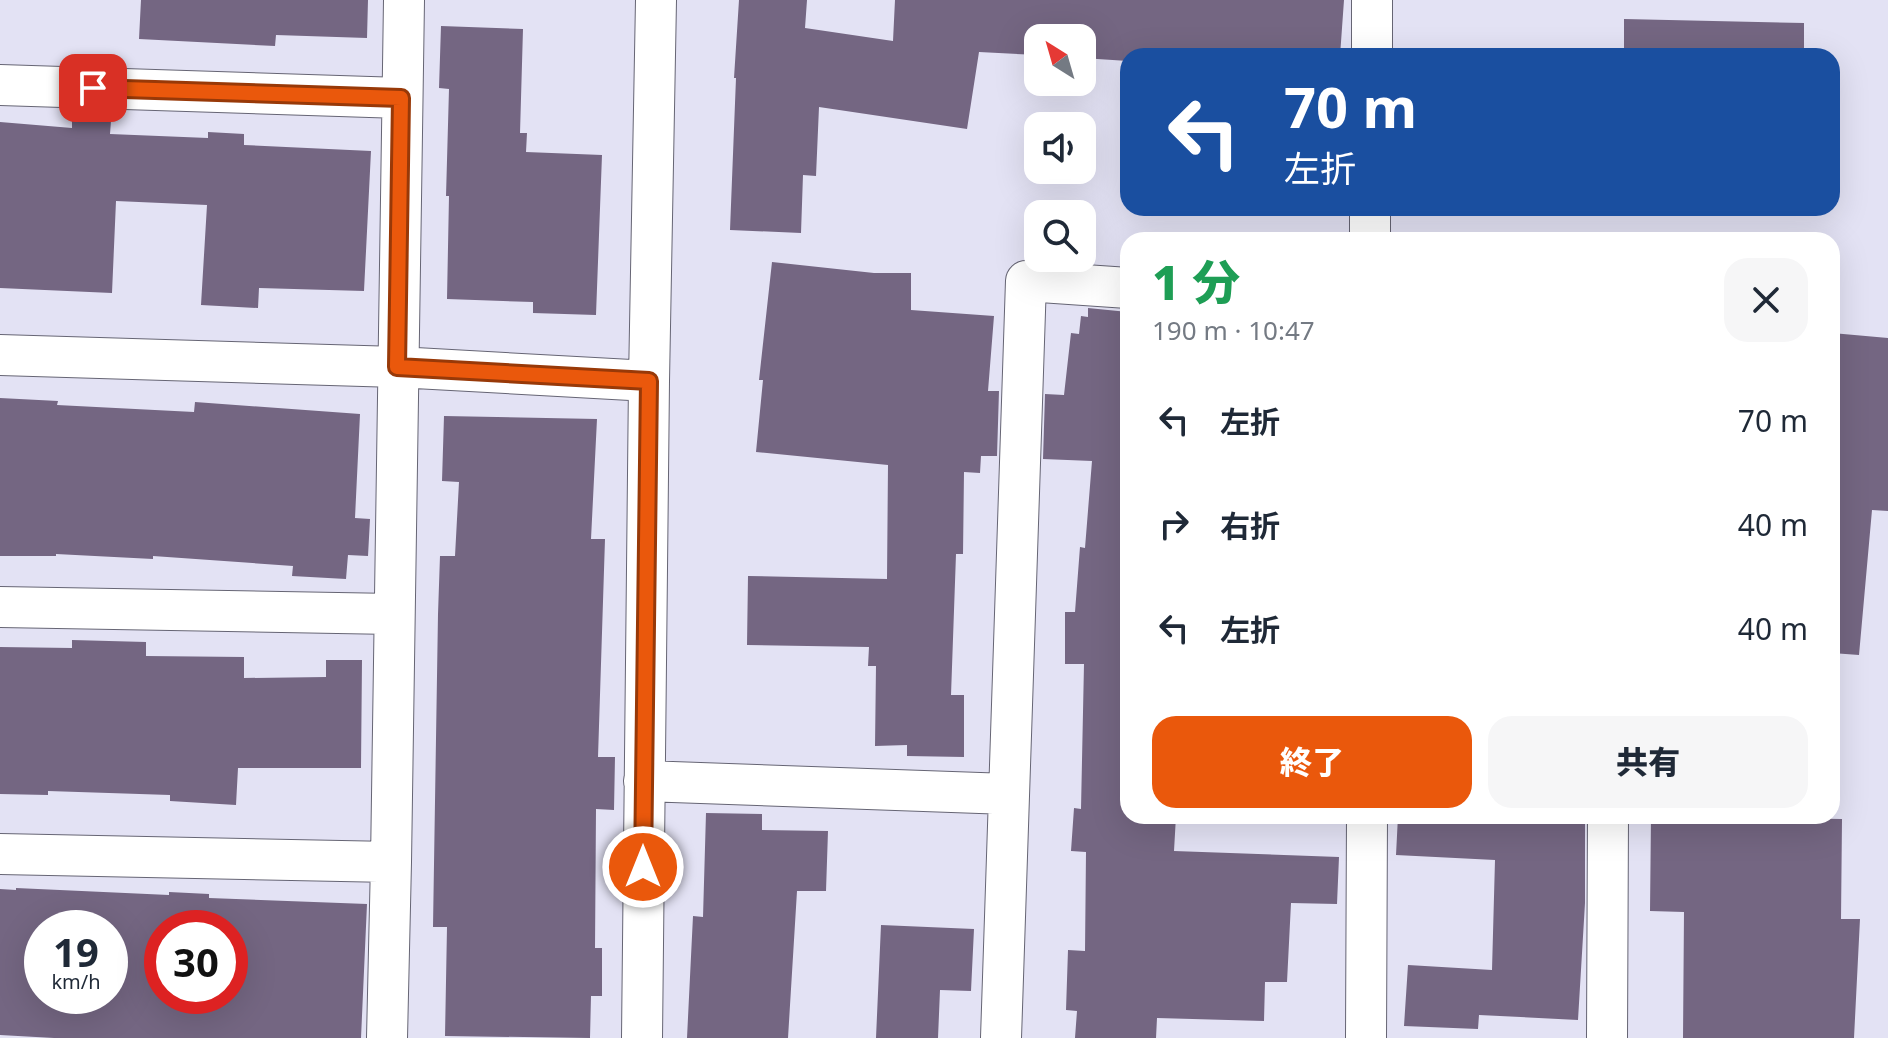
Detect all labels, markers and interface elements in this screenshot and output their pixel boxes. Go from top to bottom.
north arrow [1024,24,1096,96]
map controls [1024,24,1096,272]
pin [59,54,127,122]
icon: arrive [71,66,115,110]
text: 70 m [1284,68,1417,144]
icon: left [1152,80,1256,184]
button: sound [1024,112,1096,184]
text: 左折 [1284,144,1356,193]
button: search [1024,200,1096,272]
text: 1 分 [1152,249,1240,314]
button: close [1724,258,1808,342]
text: 190 m · 10:47 [1152,312,1315,348]
icon: left [1152,398,1196,442]
text: 70 m [1738,400,1808,441]
text: 左折 [1220,401,1280,442]
icon: right [1152,502,1196,546]
text: 40 m [1738,504,1808,545]
text: 右折 [1220,505,1280,546]
icon: left [1152,606,1196,650]
text: 40 m [1738,608,1808,649]
text: 左折 [1220,609,1280,650]
button: 終了 [1152,716,1472,808]
button: 共有 [1488,716,1808,808]
position arrow [601,825,685,909]
speed limit sign: 30 [144,910,248,1014]
text: 19 [53,924,99,979]
text: km/h [51,968,101,995]

